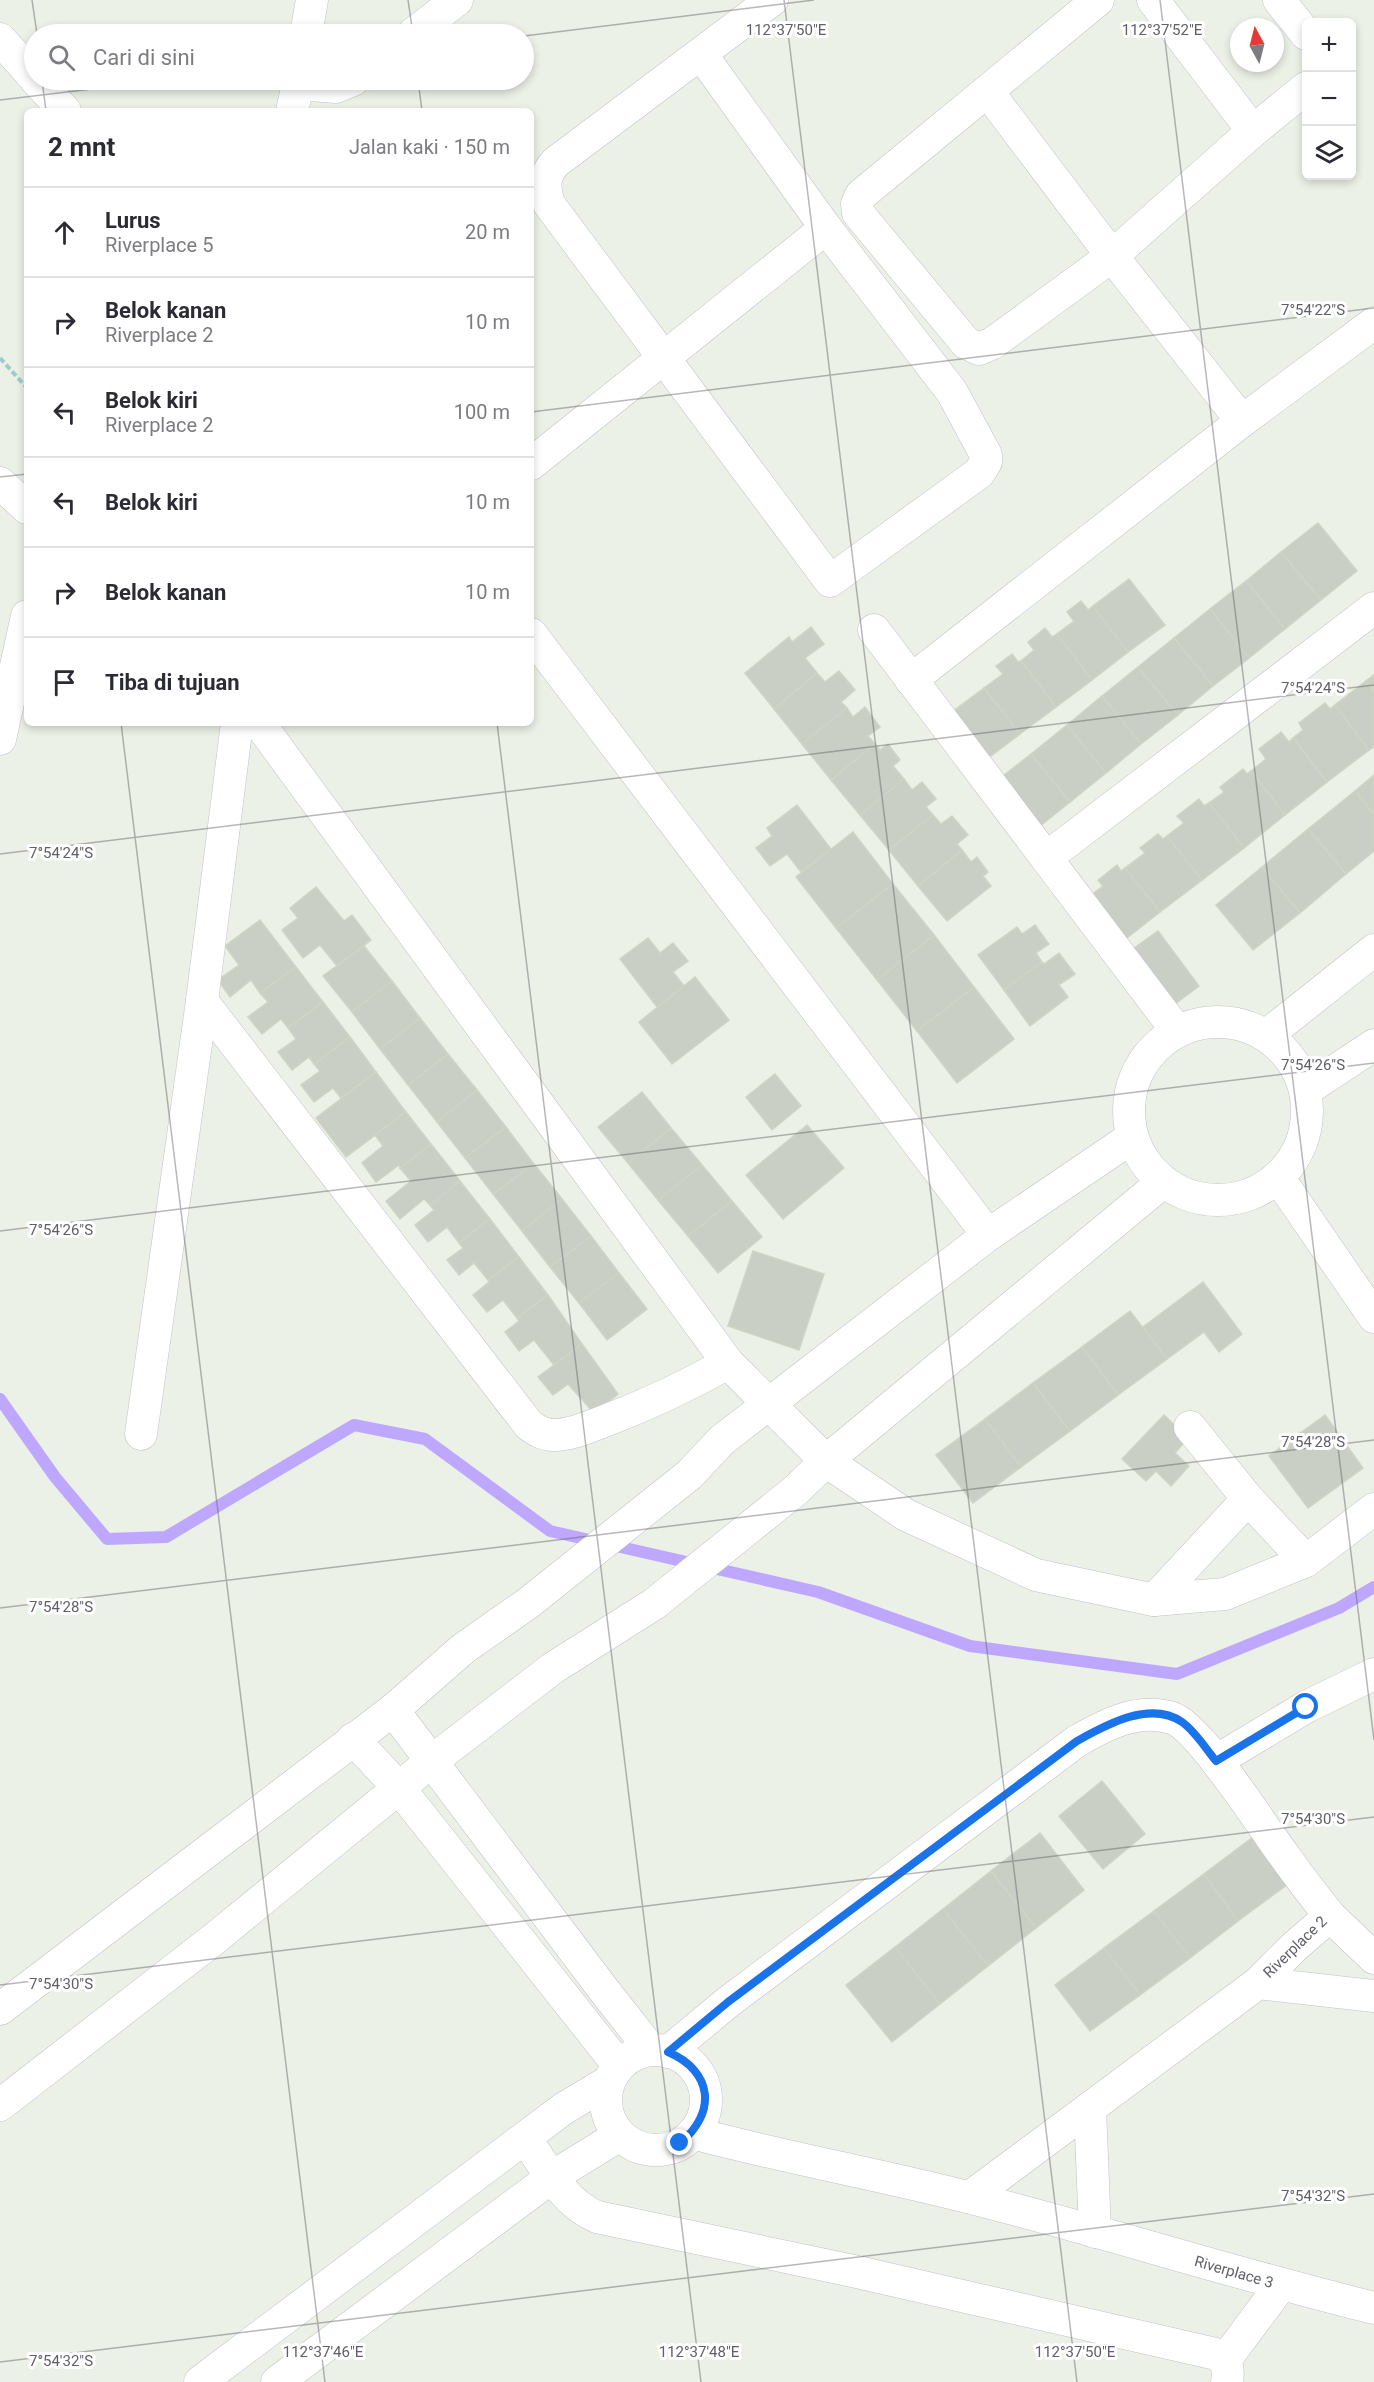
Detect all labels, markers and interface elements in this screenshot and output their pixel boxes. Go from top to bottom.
north arrow [1230,18,1284,72]
map controls [1302,18,1356,180]
button: + [1302,18,1356,72]
text: 112°37'50"E [746,21,827,39]
text: 112°37'52"E [1122,21,1203,39]
search box [24,24,534,90]
icon: search [45,41,78,74]
text: Cari di sini [93,45,195,70]
button: − [1302,72,1356,126]
button: layers [1302,126,1356,180]
text: 2 mnt [48,132,115,162]
text: Jalan kaki · 150 m [349,135,510,159]
text: Lurus [105,208,161,233]
icon: ahead [48,216,81,249]
text: 20 m [465,220,510,244]
text: Riverplace 5 [105,233,213,257]
text: Belok kanan [105,298,226,323]
text: 7°54'22"S [1281,301,1345,319]
icon: right [48,306,81,339]
text: 10 m [465,310,510,334]
text: Riverplace 2 [105,323,213,347]
text: Belok kiri [105,388,198,413]
icon: left [48,396,81,429]
text: 100 m [454,400,510,424]
text: Riverplace 2 [105,413,213,437]
icon: left [48,486,81,519]
text: Belok kiri [105,490,198,515]
text: 10 m [465,490,510,514]
icon: right [48,576,81,609]
text: Belok kanan [105,580,226,605]
text: 10 m [465,580,510,604]
icon: arrive [48,666,81,699]
text: Tiba di tujuan [105,670,240,695]
text: 7°54'24"S [1281,679,1345,697]
text: 7°54'24"S [29,844,93,862]
text: 7°54'26"S [1281,1056,1345,1074]
text: 7°54'26"S [29,1221,93,1239]
text: 7°54'28"S [1281,1433,1345,1451]
text: 7°54'28"S [29,1598,93,1616]
route start [1292,1693,1318,1719]
text: 7°54'30"S [1281,1810,1345,1828]
street label: Riverplace 2 [1260,1912,1330,1982]
text: 7°54'30"S [29,1975,93,1993]
route end [666,2129,692,2155]
text: 7°54'32"S [1281,2187,1345,2205]
street label: Riverplace 3 [1192,2252,1276,2292]
text: 112°37'46"E [283,2343,364,2361]
text: 112°37'48"E [659,2343,740,2361]
text: 112°37'50"E [1035,2343,1116,2361]
text: 7°54'32"S [29,2352,93,2370]

